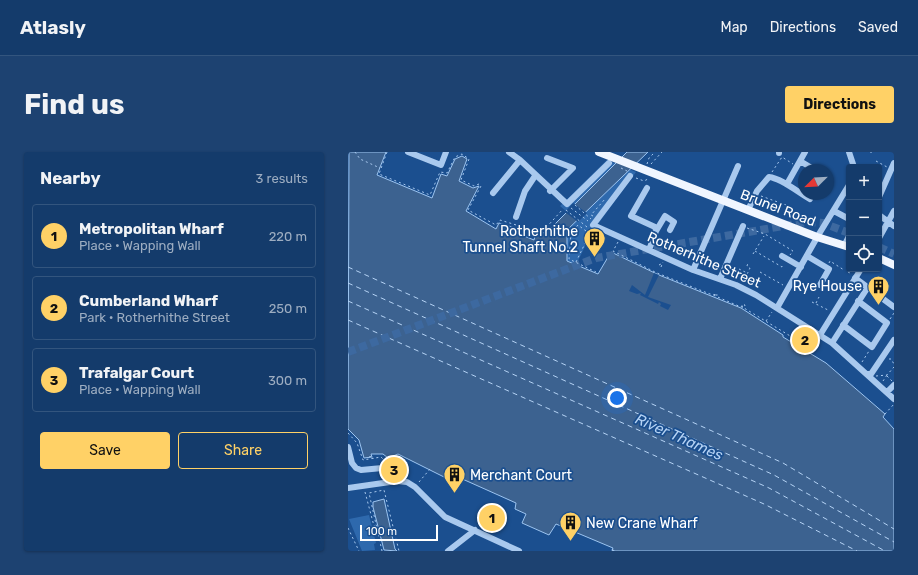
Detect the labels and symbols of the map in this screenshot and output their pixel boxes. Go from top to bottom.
north arrow [798,164,834,200]
street label: Brunel Road [738,186,818,230]
place label: Rotherhithe Tunnel Shaft No.2 [462,223,578,256]
building icon: Rotherhithe Tunnel Shaft No.2 [581,226,607,259]
street label: Rotherhithe Street [645,228,764,292]
building icon: Rye House [865,273,891,306]
place label: Rye House [793,278,862,295]
pin: 2 [792,325,818,355]
your location [607,388,627,408]
water label: River Thames [632,410,726,465]
pin: 3 [381,455,407,485]
building icon: Merchant Court [441,462,467,495]
place label: Merchant Court [470,467,573,484]
pin: 1 [479,503,505,533]
building icon: New Crane Wharf [557,510,583,543]
place label: New Crane Wharf [586,515,698,532]
scale bar [360,523,438,542]

